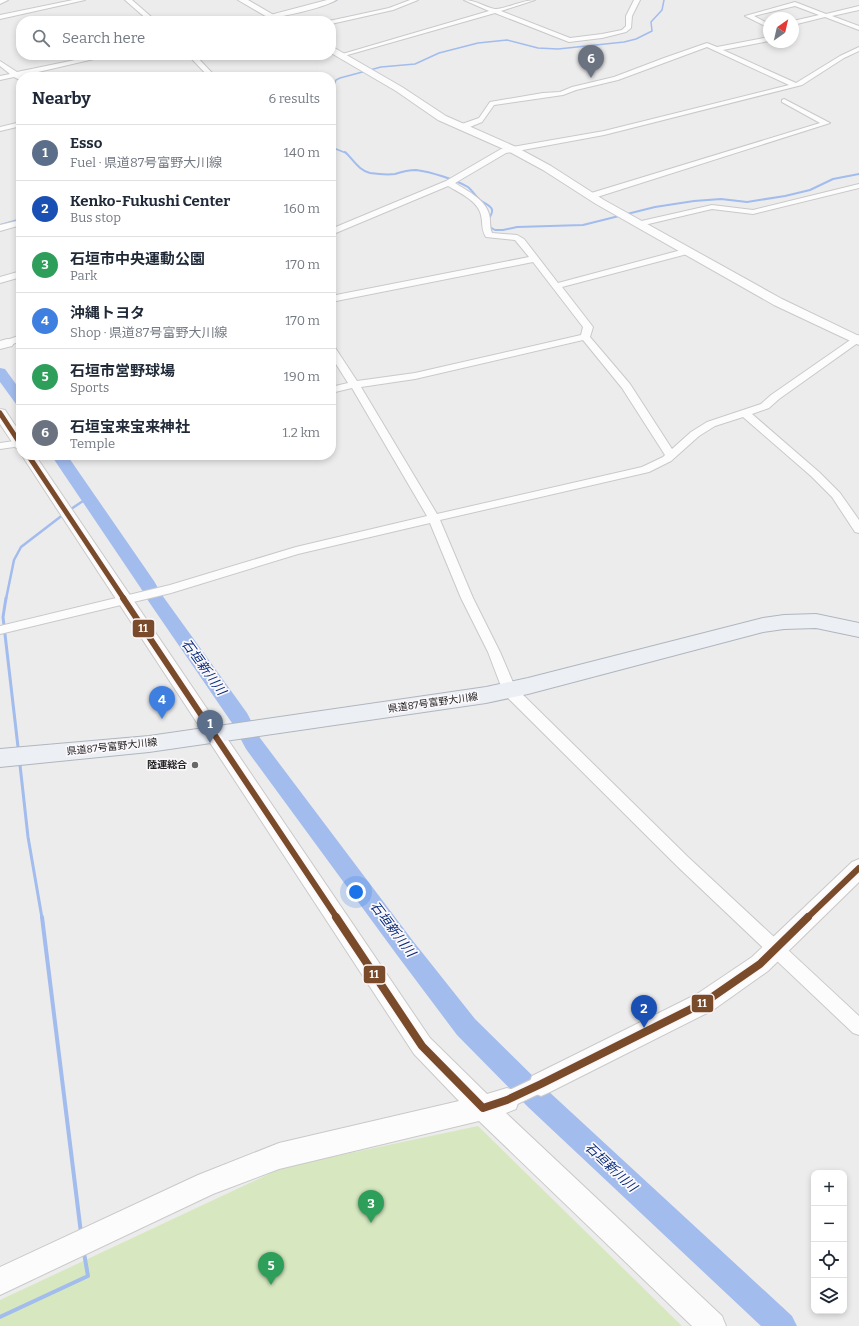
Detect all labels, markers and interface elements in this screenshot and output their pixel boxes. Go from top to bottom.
north arrow [763,12,799,48]
search box [16,16,336,60]
icon: search [30,27,52,49]
text: Search here [62,29,145,47]
pin: 6 [578,45,604,78]
text: Nearby [32,88,91,109]
text: 6 results [268,91,320,106]
text: Esso [70,134,102,152]
text: 1 [42,145,48,160]
text: 140 m [284,145,320,160]
text: Fuel · 県道87号富野大川線 [70,155,222,170]
text: Kenko-Fukushi Center [70,192,230,210]
text: 2 [41,201,49,216]
text: 160 m [284,201,320,216]
text: Bus stop [70,210,121,225]
text: 石垣市中央運動公園 [70,250,205,268]
text: 3 [41,257,49,272]
text: 170 m [285,257,320,272]
text: Park [70,268,97,283]
text: 沖縄トヨタ [70,304,145,322]
text: 4 [41,313,49,328]
text: 170 m [285,313,320,328]
text: Shop · 県道87号富野大川線 [70,325,227,340]
text: 石垣市営野球場 [70,362,175,380]
text: 5 [41,369,49,384]
text: 190 m [284,369,320,384]
text: Sports [70,380,109,395]
text: 石垣宝来宝来神社 [70,418,190,436]
text: 6 [41,425,49,440]
text: 1.2 km [283,425,320,440]
text: Temple [70,436,115,451]
line badge: 11 [132,619,155,638]
text: 11 [138,622,148,635]
water label: 石垣新川川 [179,636,230,699]
pin: 4 [149,686,175,719]
street label: 県道87号富野大川線 [387,691,479,715]
pin: 1 [197,710,223,743]
street label: 県道87号富野大川線 [66,736,158,758]
place label: 陸運総合 [147,759,187,771]
marker: 陸運総合 [190,760,200,770]
your location [346,882,366,902]
water label: 石垣新川川 [367,899,420,961]
line badge: 11 [363,965,386,984]
text: 11 [369,968,379,981]
line badge: 11 [691,994,714,1013]
pin: 2 [631,995,657,1028]
text: 11 [697,997,707,1010]
water label: 石垣新川川 [582,1139,641,1196]
map controls [811,1170,847,1314]
button: + [811,1170,847,1206]
pin: 3 [358,1190,384,1223]
button: − [811,1206,847,1242]
button: locate [811,1242,847,1278]
pin: 5 [258,1252,284,1285]
button: layers [811,1278,847,1314]

